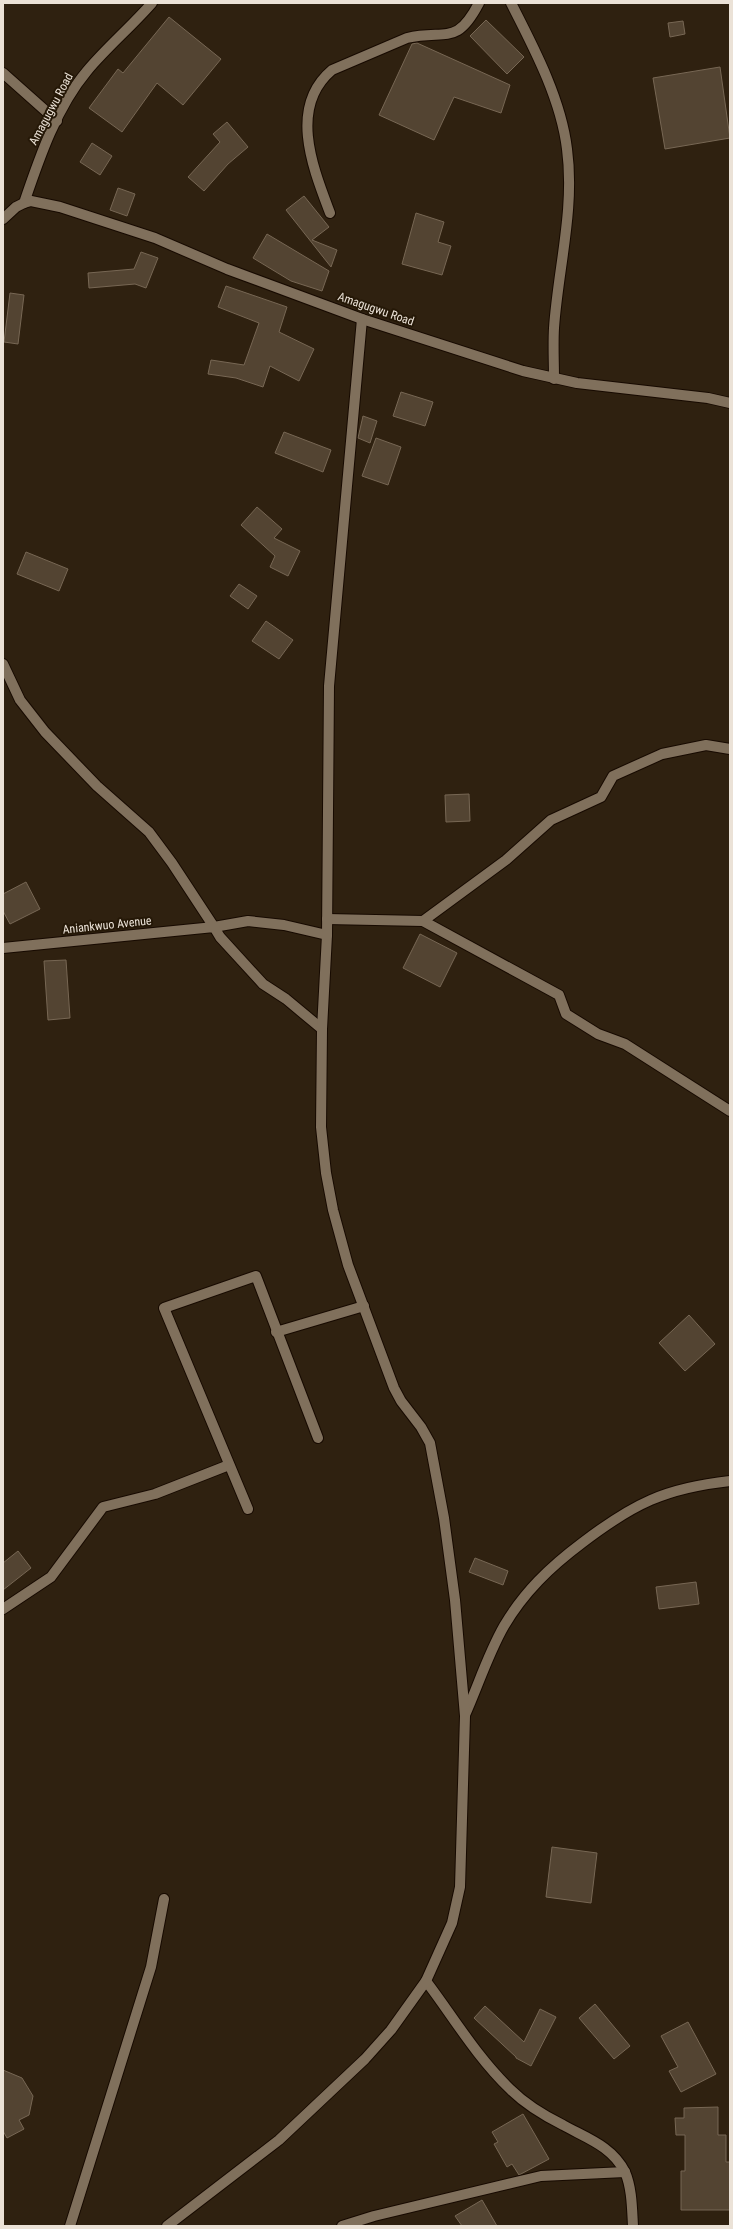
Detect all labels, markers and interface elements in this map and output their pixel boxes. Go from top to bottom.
street label: Amagugwu Road [26,70,76,148]
street label: Amagugwu Road [336,289,416,329]
street label: Aniankwuo Avenue [62,913,153,937]

